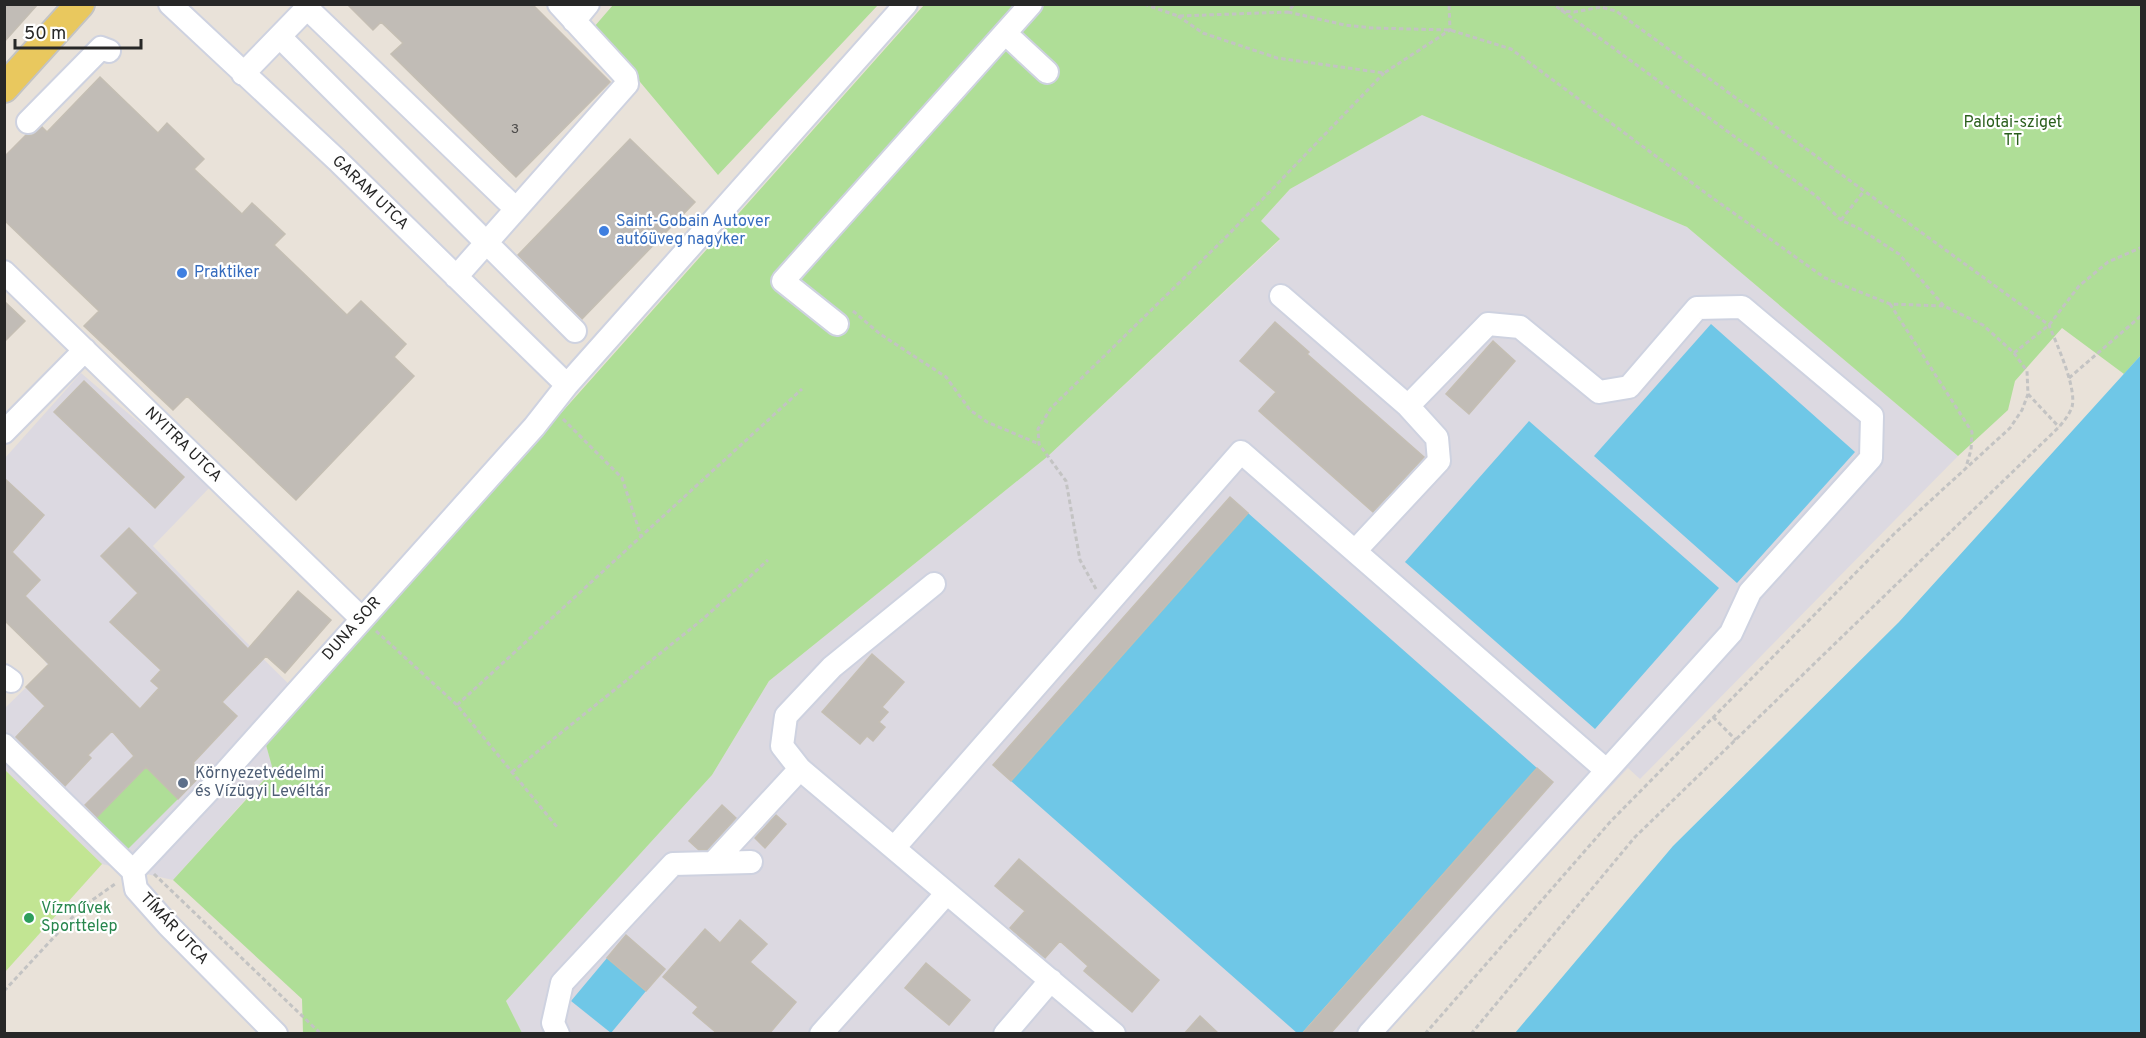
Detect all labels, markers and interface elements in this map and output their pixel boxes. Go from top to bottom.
scale bar [15,12,141,50]
text: 50 m [24,23,66,46]
park label: Palotai-sziget TT [1964,113,2062,151]
house number: 3 [511,121,519,138]
street label: GARAM UTCA [327,151,413,235]
place label: Saint-Gobain Autover autóüveg nagyker [616,212,770,250]
marker: Saint-Gobain Autover autóüveg nagyker [597,224,611,238]
place label: Praktiker [194,263,260,283]
marker: Praktiker [175,266,189,280]
street label: NYITRA UTCA [140,403,226,487]
street label: DUNA SOR [318,593,386,665]
place label: Környezetvédelmi és Vízügyi Levéltár [195,764,330,802]
marker: Környezetvédelmi és Vízügyi Levéltár [176,776,190,790]
street label: TÍMÁR UTCA [135,887,214,969]
place label: Vízművek Sporttelep [41,899,118,937]
marker: Vízművek Sporttelep [22,911,36,925]

